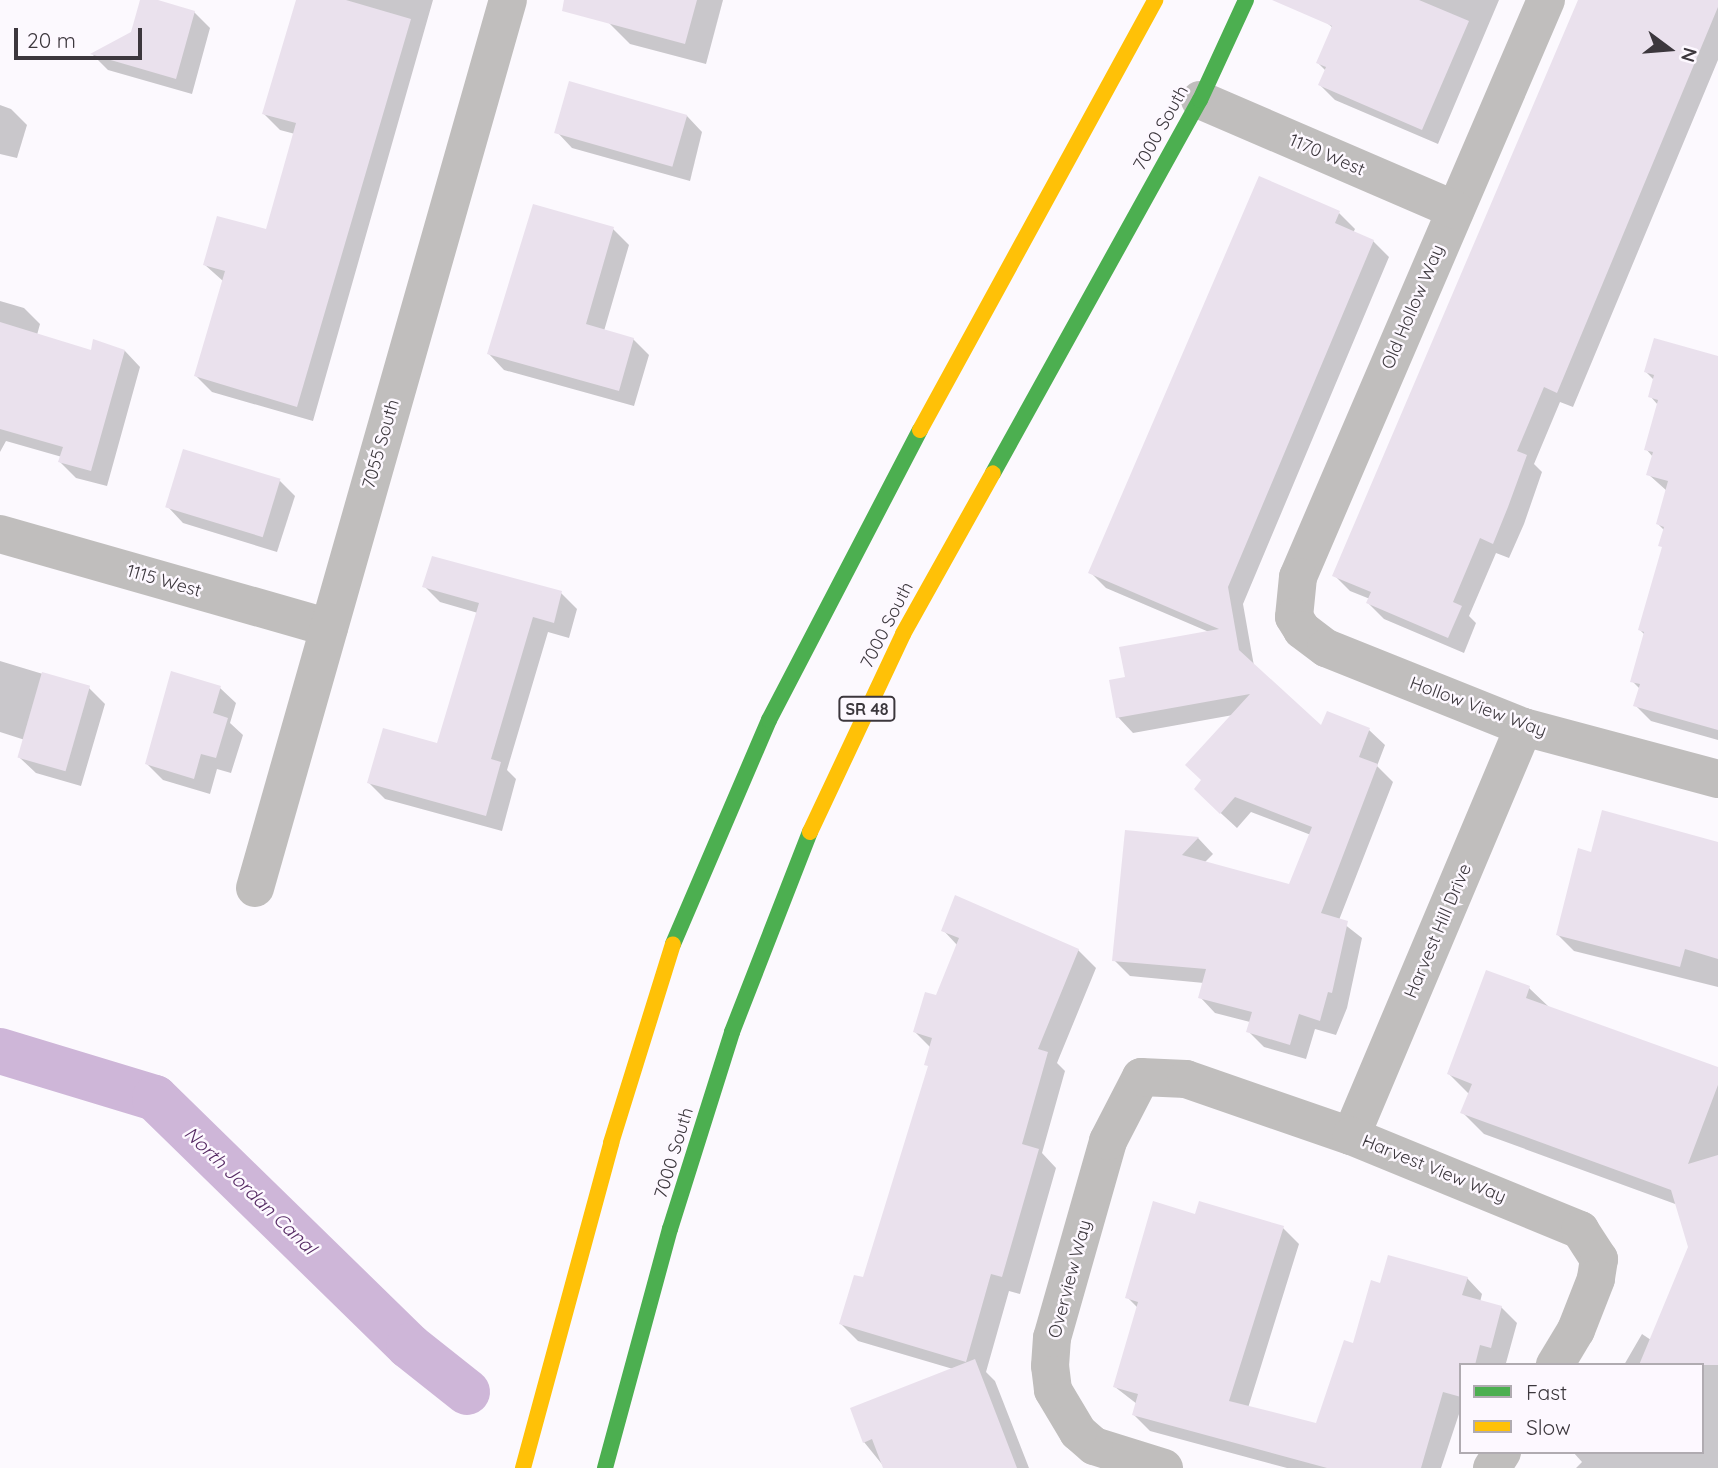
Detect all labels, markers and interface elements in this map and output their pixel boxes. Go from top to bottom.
scale bar [18,14,145,58]
north arrow [1634,14,1704,84]
text: 20 m [27,27,76,53]
text: N [1676,45,1703,65]
street label: 7000 South [1129,82,1193,174]
street label: 1170 West [1286,129,1368,181]
street label: Old Hollow Way [1377,241,1449,373]
street label: 7055 South [358,397,404,491]
street label: 1115 West [124,560,204,602]
street label: 7000 South [856,578,918,672]
street label: Hollow View Way [1407,672,1549,742]
road number: SR 48 [837,696,897,722]
street label: Harvest Hill Drive [1400,860,1476,1002]
street label: 7000 South [650,1105,698,1201]
water label: North Jordan Canal [179,1122,321,1260]
street label: Harvest View Way [1359,1130,1509,1208]
street label: Overview Way [1044,1217,1096,1341]
legend [1459,1363,1704,1454]
text: Fast [1526,1379,1567,1405]
text: Slow [1526,1414,1571,1440]

